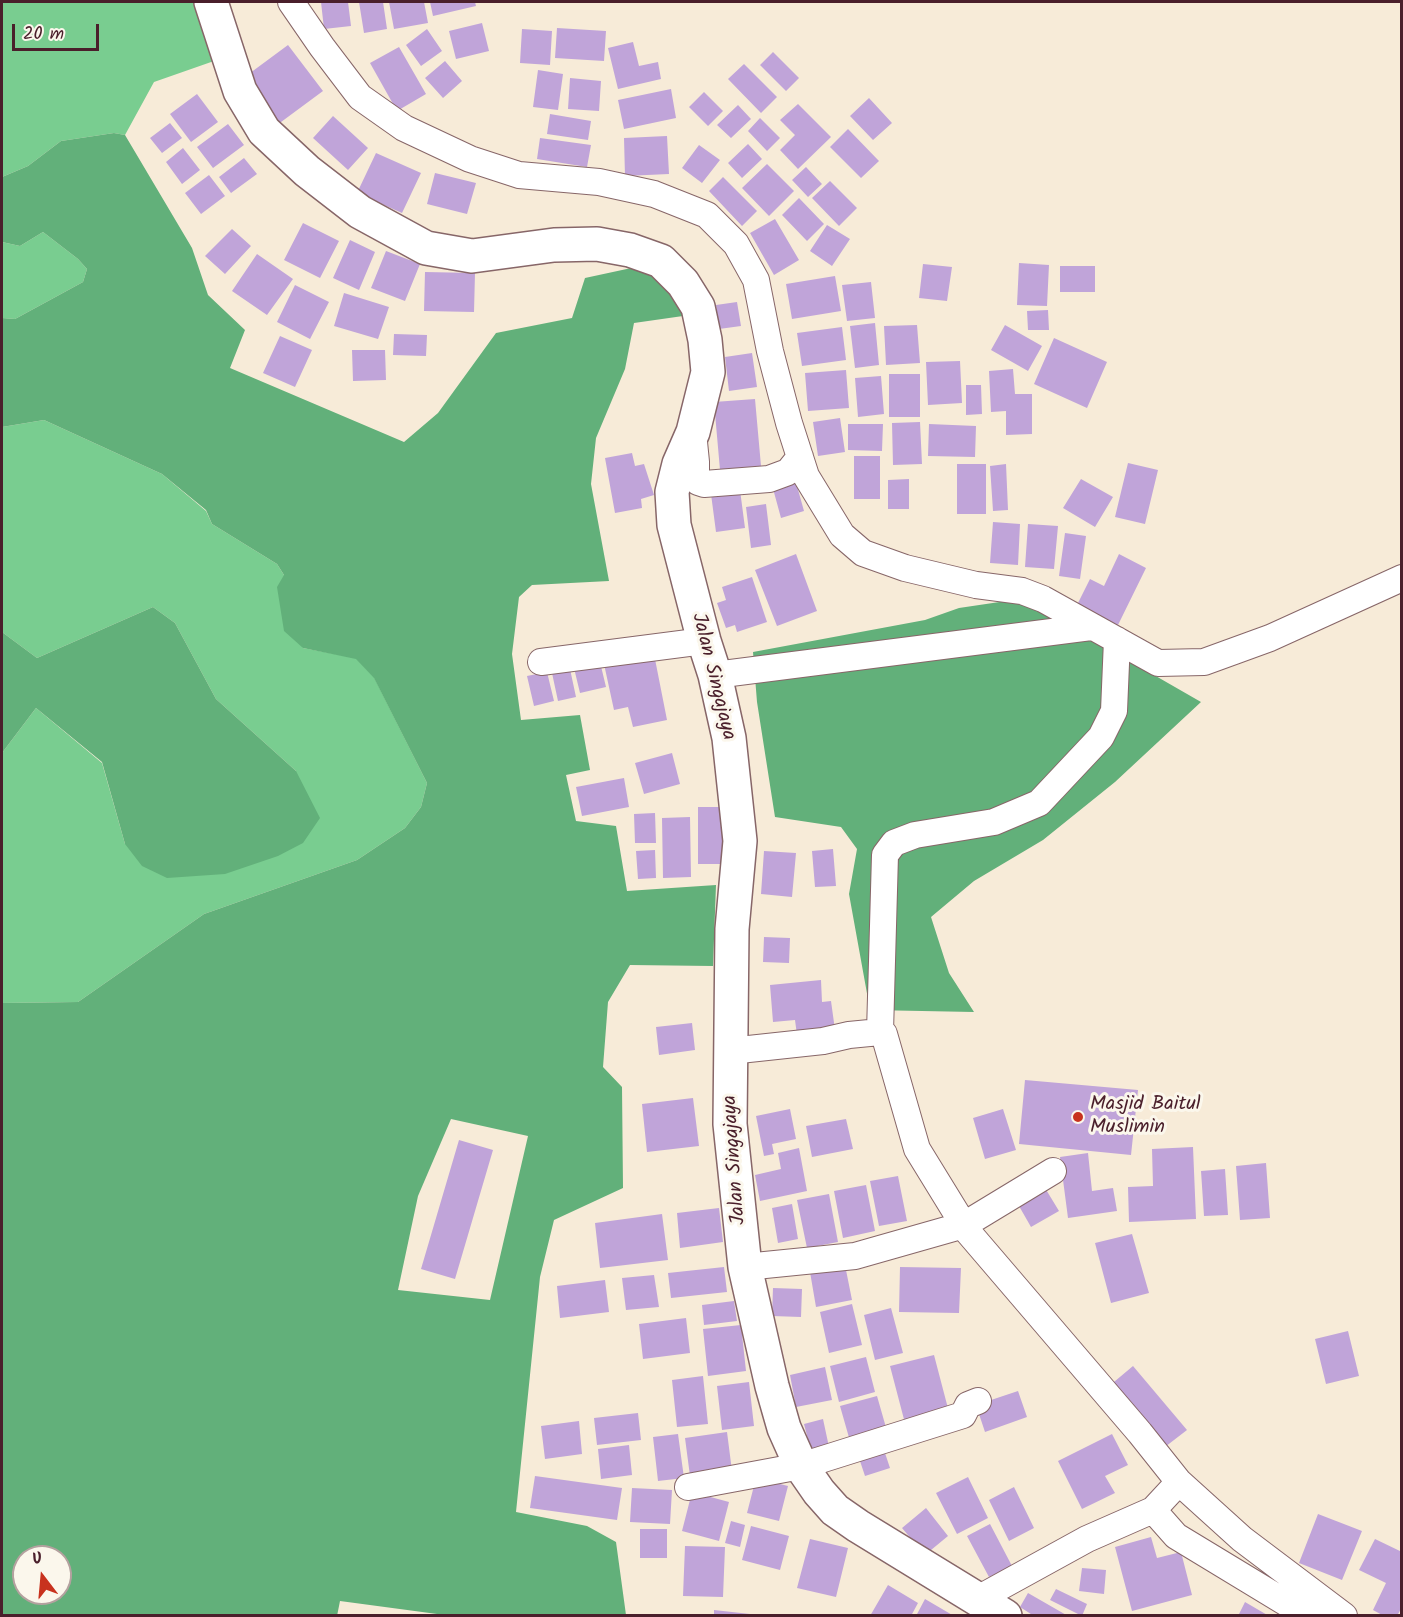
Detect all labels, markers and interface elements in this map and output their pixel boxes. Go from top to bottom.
scale bar [15,12,102,50]
text: 20 m [23,20,64,49]
street label: Jalan Singajaya [685,611,739,743]
street label: Jalan Singajaya [720,1094,752,1226]
place label: Masjid Baitul Muslimin [1090,1094,1201,1141]
marker: Masjid Baitul Muslimin [1071,1110,1085,1124]
north arrow [12,1545,72,1605]
text: U [29,1546,45,1572]

